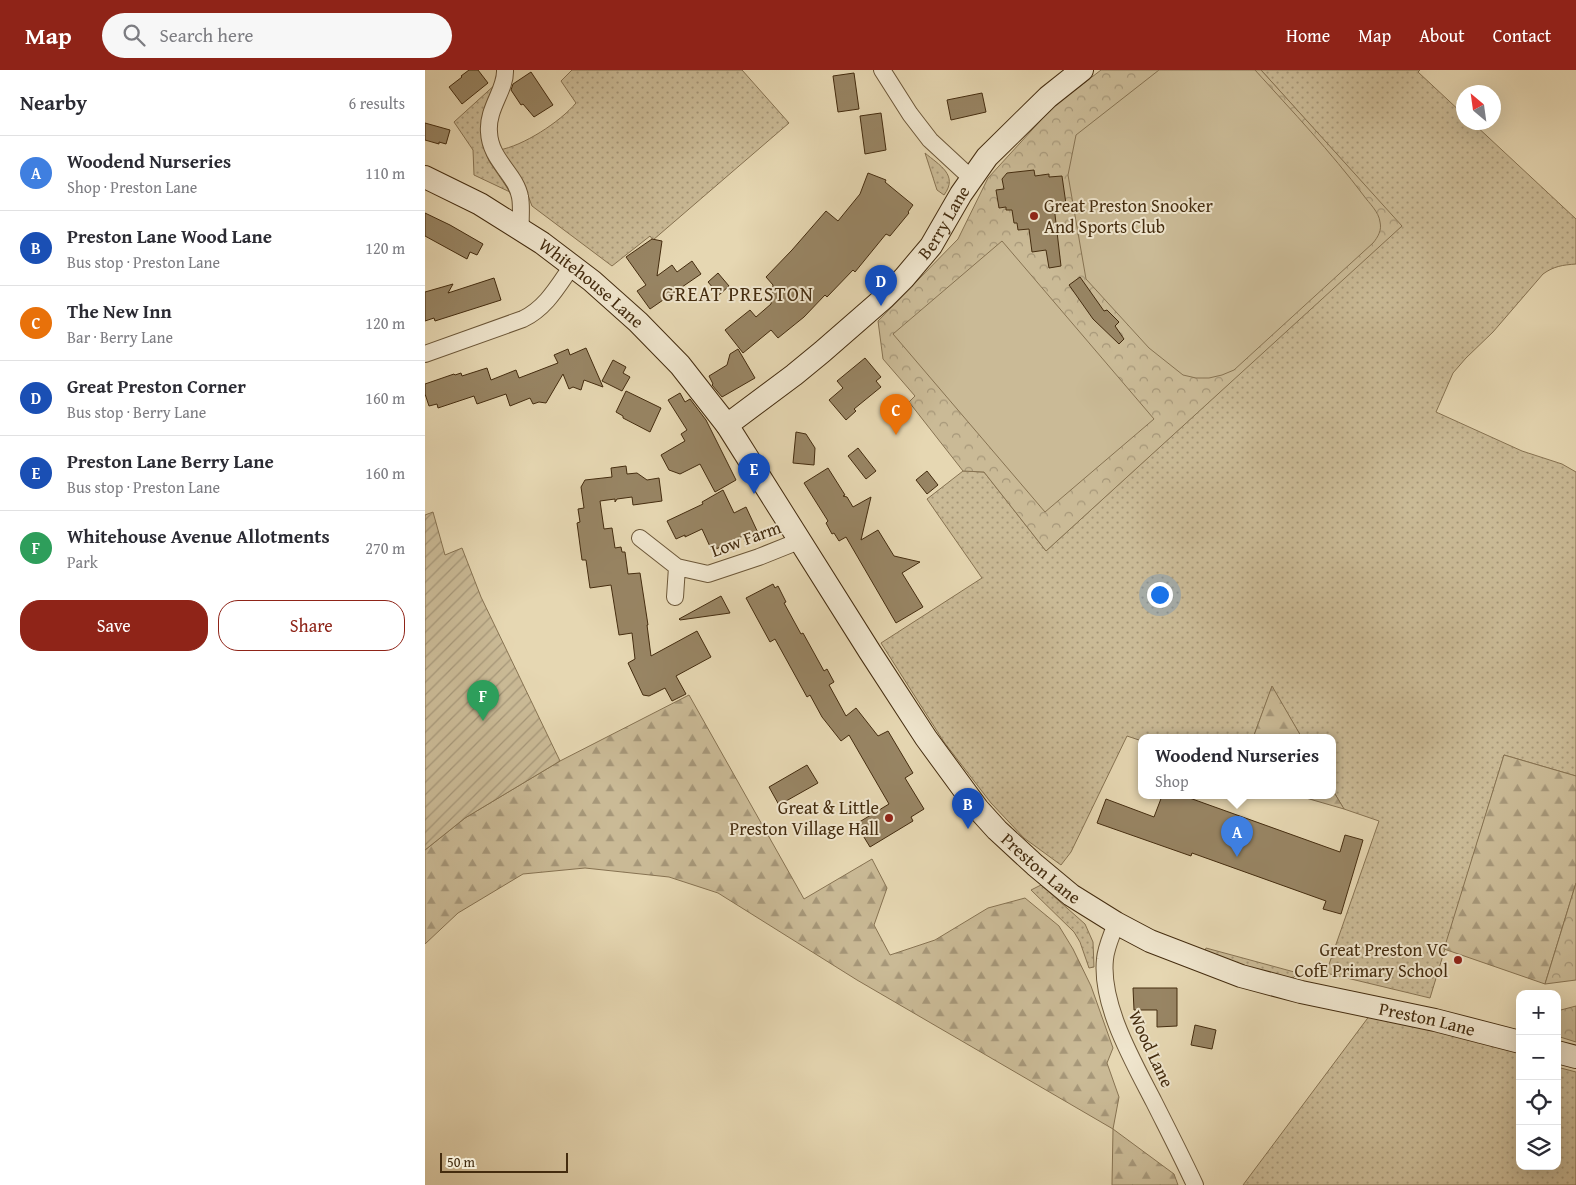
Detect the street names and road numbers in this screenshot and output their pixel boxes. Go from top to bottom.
street label: Berry Lane [911,179,976,265]
street label: Whitehouse Lane [533,231,650,334]
street label: Low Farm [707,513,785,564]
street label: Preston Lane [995,826,1086,911]
street label: Preston Lane [1377,995,1478,1043]
street label: Wood Lane [1122,1006,1181,1092]

